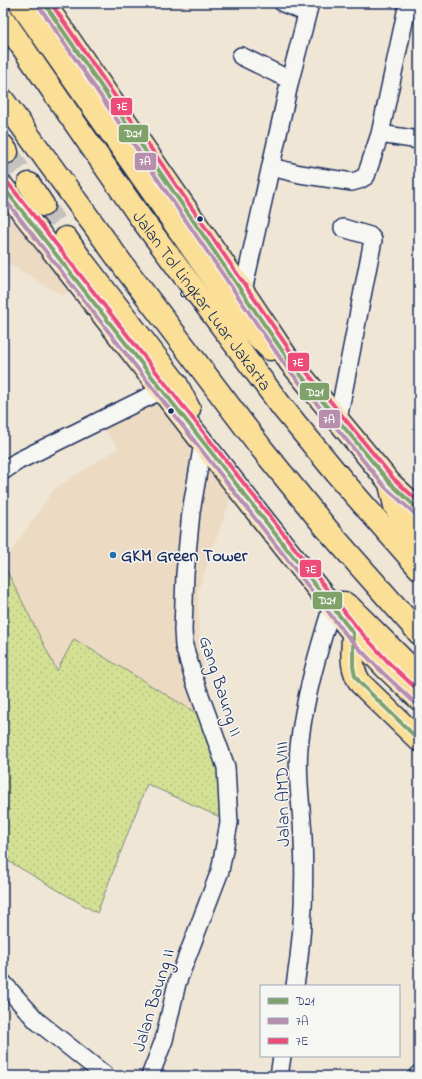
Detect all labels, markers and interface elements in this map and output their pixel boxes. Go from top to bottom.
line badge: 7E [110,97,133,116]
text: 7E [116,99,128,115]
line badge: D21 [118,124,149,143]
text: D21 [123,126,142,142]
line badge: 7A [134,152,157,171]
text: 7A [139,154,151,170]
street label: Jalan Tol Lingkar Luar Jakarta [125,206,277,397]
unlabelled marker [195,214,205,224]
line badge: 7E [287,352,310,372]
text: 7E [292,355,304,371]
line badge: D21 [299,382,330,401]
text: D21 [305,385,324,401]
unlabelled marker [166,406,176,416]
line badge: 7A [318,409,341,429]
text: 7A [323,412,335,428]
place label: GKM Green Tower [121,544,248,570]
marker: GKM Green Tower [108,550,118,560]
line badge: 7E [299,559,322,578]
text: 7E [305,562,317,578]
line badge: D21 [312,591,343,610]
text: D21 [317,593,336,609]
street label: Gang Baung II [190,633,248,741]
street label: Jalan AMD VIII [270,741,298,847]
street label: Jalan Baung II [127,946,184,1056]
legend [260,985,400,1057]
text: D21 [295,993,315,1011]
text: 7A [296,1013,308,1031]
text: 7E [296,1033,308,1051]

